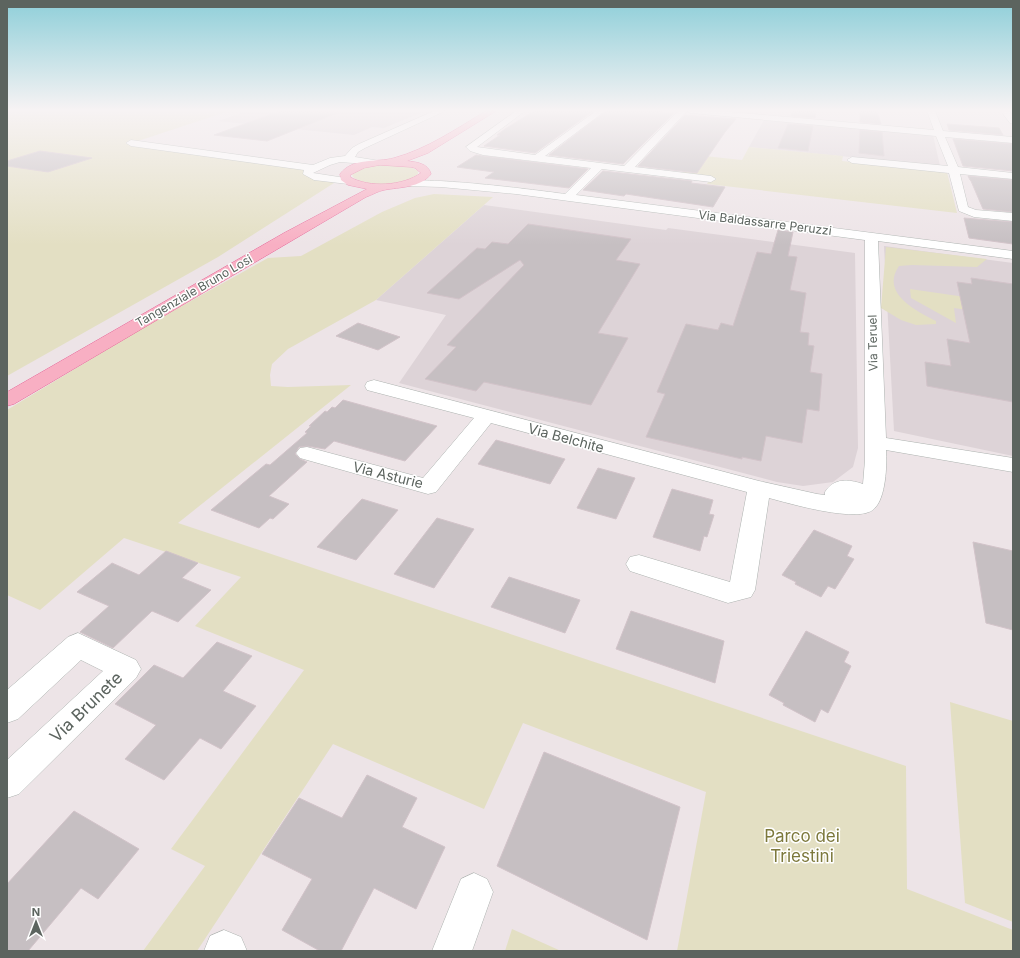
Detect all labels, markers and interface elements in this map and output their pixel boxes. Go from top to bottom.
street label: Via Baldassarre Peruzzi [698,207,833,238]
street label: Tangenziale Bruno Losi [133,251,255,330]
street label: Via Teruel [865,315,880,371]
street label: Via Belchite [526,419,606,456]
street label: Via Asturie [351,458,425,491]
street label: Via Brunete [46,667,126,747]
park label: Parco dei Triestini [764,826,840,866]
north arrow [16,902,56,942]
text: N [32,905,40,919]

